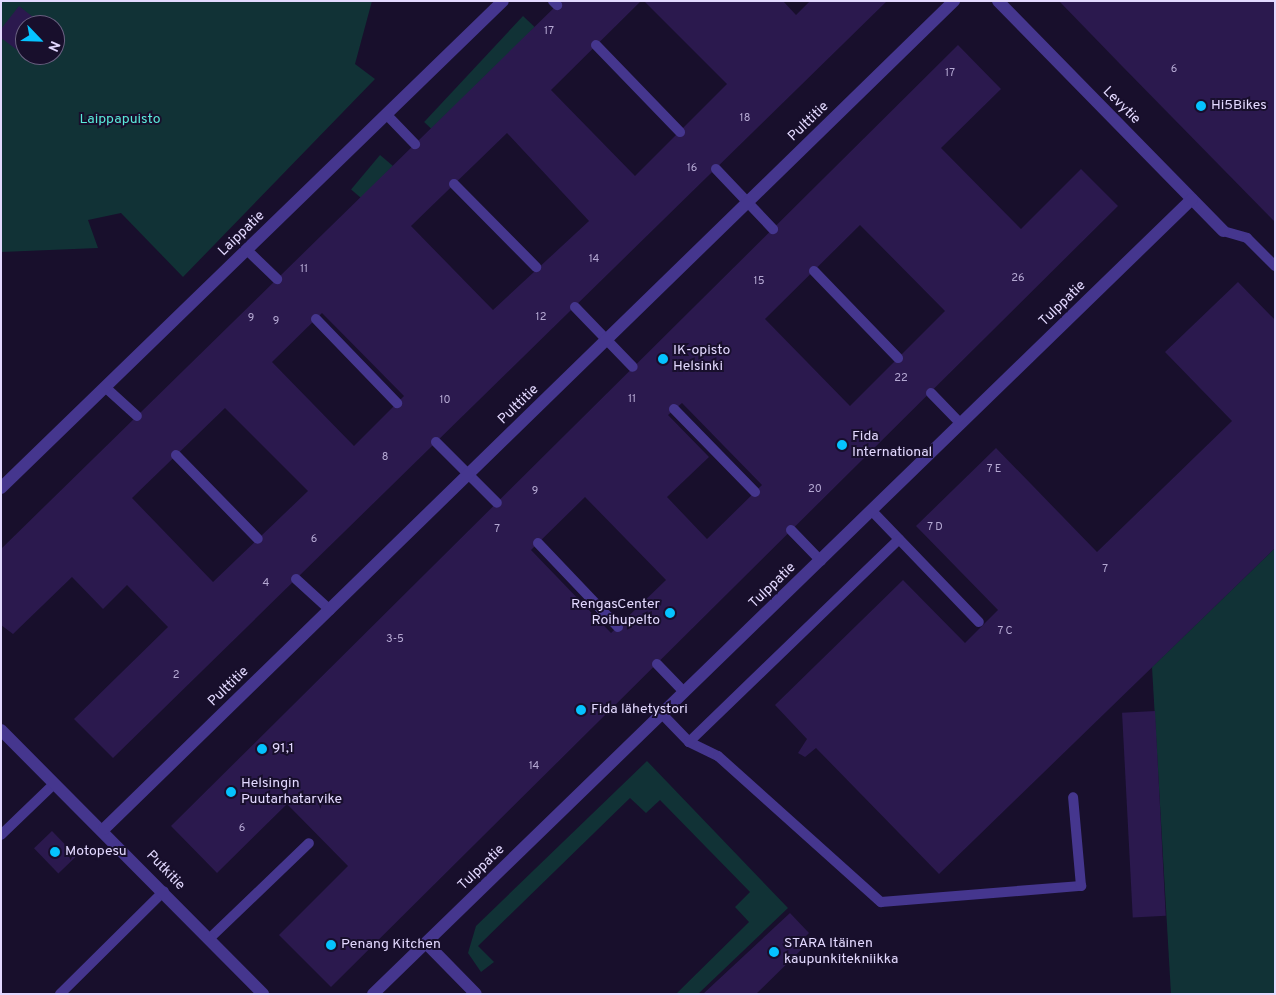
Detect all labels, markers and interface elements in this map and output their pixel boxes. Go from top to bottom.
north arrow [15,15,65,65]
house number: 17 [544,24,554,38]
text: N [43,38,63,54]
house number: 6 [1171,62,1177,76]
house number: 17 [945,66,955,80]
street label: Levytie [1099,84,1143,128]
place label: Hi5Bikes [1211,98,1267,114]
street label: Pulttitie [785,99,833,145]
marker: Hi5Bikes [1195,100,1207,112]
house number: 18 [740,111,750,125]
park label: Laippapuisto [80,112,160,128]
house number: 16 [687,161,697,175]
street label: Laippatie [215,208,269,260]
house number: 14 [589,252,599,266]
house number: 11 [300,262,308,276]
house number: 26 [1011,271,1025,285]
house number: 15 [754,274,764,288]
street label: Tulppatie [1036,278,1090,330]
house number: 12 [536,310,546,324]
house number: 9 [248,311,254,325]
house number: 9 [273,314,279,328]
place label: IK-opisto Helsinki [673,343,730,376]
marker: IK-opisto Helsinki [657,353,669,365]
house number: 22 [894,371,908,385]
street label: Pulttitie [495,382,543,428]
house number: 11 [628,392,636,406]
house number: 10 [439,393,451,407]
place label: Fida International [852,429,932,462]
marker: Fida International [836,439,848,451]
house number: 8 [382,450,388,464]
house number: 7 E [987,462,1001,476]
house number: 20 [808,482,822,496]
house number: 9 [532,484,538,498]
house number: 7 D [927,520,943,534]
house number: 7 [494,522,500,536]
house number: 6 [311,532,317,546]
street label: Tulppatie [746,560,800,612]
house number: 7 [1102,562,1108,576]
house number: 4 [263,576,269,590]
place label: RengasCenter Roihupelto [571,597,660,630]
marker: RengasCenter Roihupelto [664,607,676,619]
house number: 7 C [997,624,1013,638]
house number: 3-5 [386,632,404,646]
street label: Pulttitie [205,664,253,710]
house number: 2 [173,668,179,682]
place label: Fida lähetystori [591,702,688,718]
marker: Fida lähetystori [575,704,587,716]
place label: 91,1 [272,741,294,757]
marker: 91,1 [256,743,268,755]
house number: 14 [529,759,539,773]
place label: Helsingin Puutarhatarvike [241,776,342,809]
marker: Helsingin Puutarhatarvike [225,786,237,798]
house number: 6 [239,821,245,835]
street label: Tulppatie [455,842,509,894]
place label: Motopesu [65,844,127,860]
marker: Motopesu [49,846,61,858]
street label: Putkitie [142,848,188,894]
place label: STARA Itäinen kaupunkitekniikka [784,936,898,969]
place label: Penang Kitchen [341,937,441,953]
marker: Penang Kitchen [325,939,337,951]
marker: STARA Itäinen kaupunkitekniikka [768,946,780,958]

